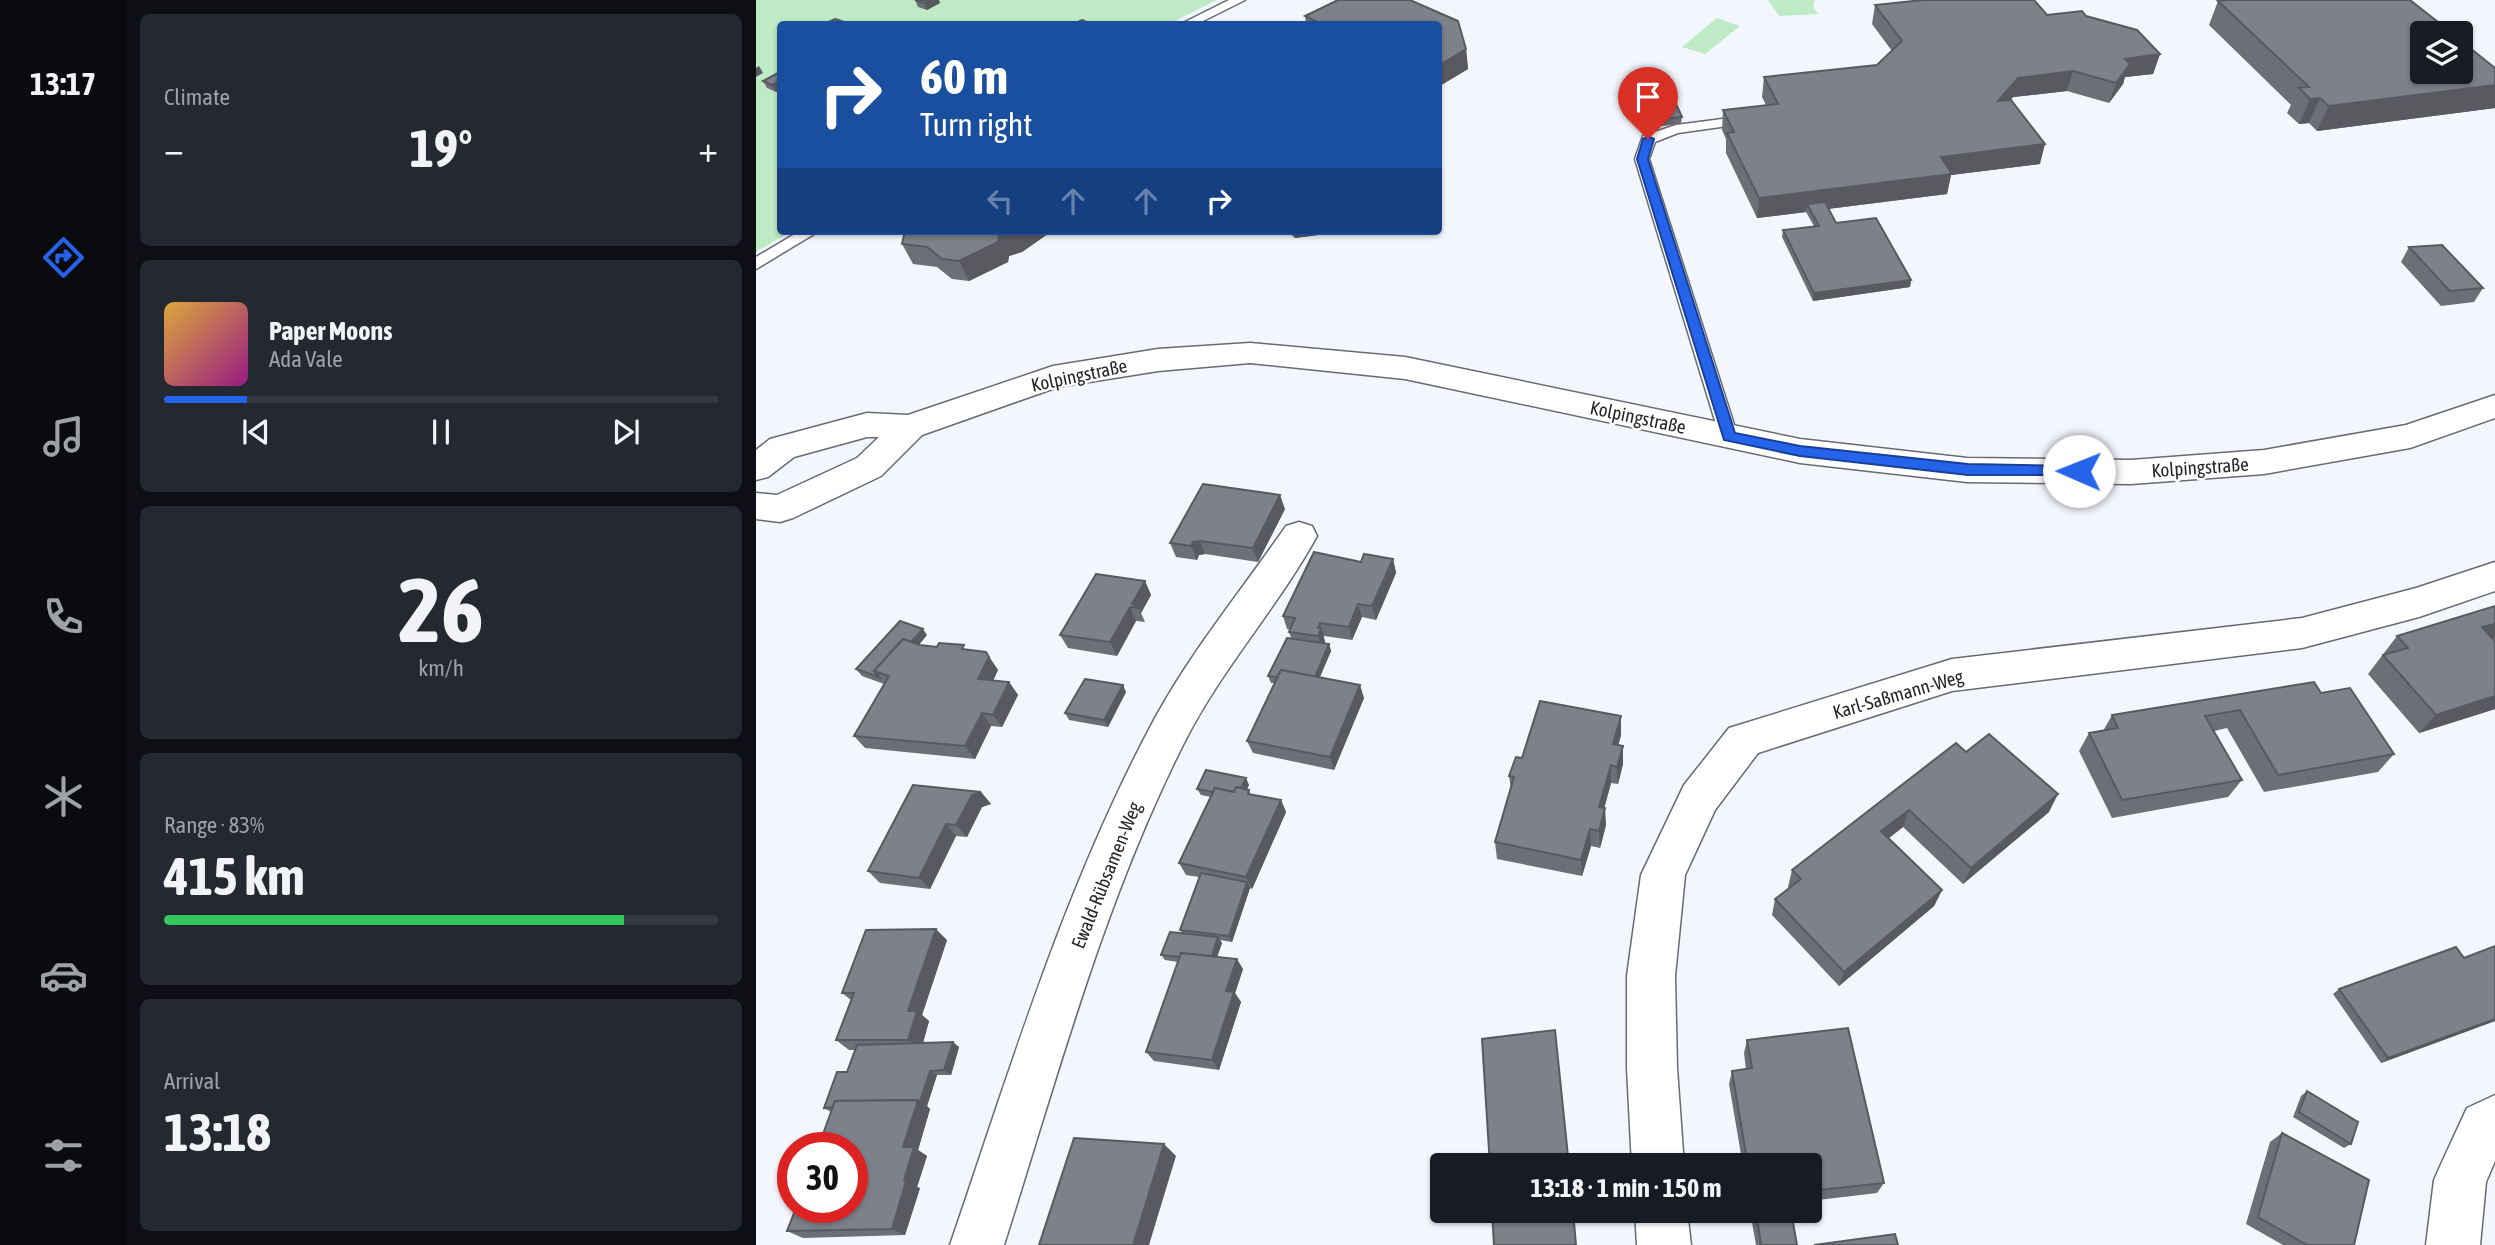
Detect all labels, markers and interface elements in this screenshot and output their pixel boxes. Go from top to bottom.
map controls [2410,21,2473,84]
button: layers [2410,21,2473,84]
text: 60 m [920,48,1008,104]
icon: right [805,49,896,140]
text: 13:17 [30,65,96,102]
pin [1618,67,1678,139]
icon: arrive [1629,78,1667,116]
text: Climate [164,84,230,110]
text: Turn right [920,106,1033,143]
text: 19° [409,118,473,178]
text: − [164,127,184,170]
text: + [698,127,718,170]
icon: left [981,182,1019,220]
icon: ahead [1054,182,1092,220]
icon: ahead [1127,182,1165,220]
icon: right [1200,182,1238,220]
icon: directions [39,233,88,282]
text: Paper Moons [269,316,392,346]
text: Ada Vale [269,346,343,372]
street label: Kolpingstraße [1029,354,1129,396]
street label: Kolpingstraße [1588,396,1688,438]
icon: music [39,412,88,461]
icon: previous [237,413,275,451]
icon: pause [422,413,460,451]
icon: next [607,413,645,451]
position arrow [2042,434,2116,508]
street label: Kolpingstraße [2151,453,2249,481]
text: 26 [398,557,484,661]
icon: phone [39,592,88,641]
text: km/h [418,655,464,681]
street label: Karl-Saßmann-Weg [1830,665,1967,723]
icon: climate [39,772,88,821]
street label: Ewald-Rübsamen-Weg [1067,798,1146,952]
text: Range · 83% [164,812,264,838]
text: 415 km [164,846,305,906]
icon: car [39,951,88,1000]
text: Arrival [164,1068,220,1094]
text: 13:18 [164,1102,271,1162]
icon: filters [39,1131,88,1180]
speed limit sign: 30 [777,1132,868,1223]
text: 13:18 · 1 min · 150 m [1531,1173,1721,1203]

